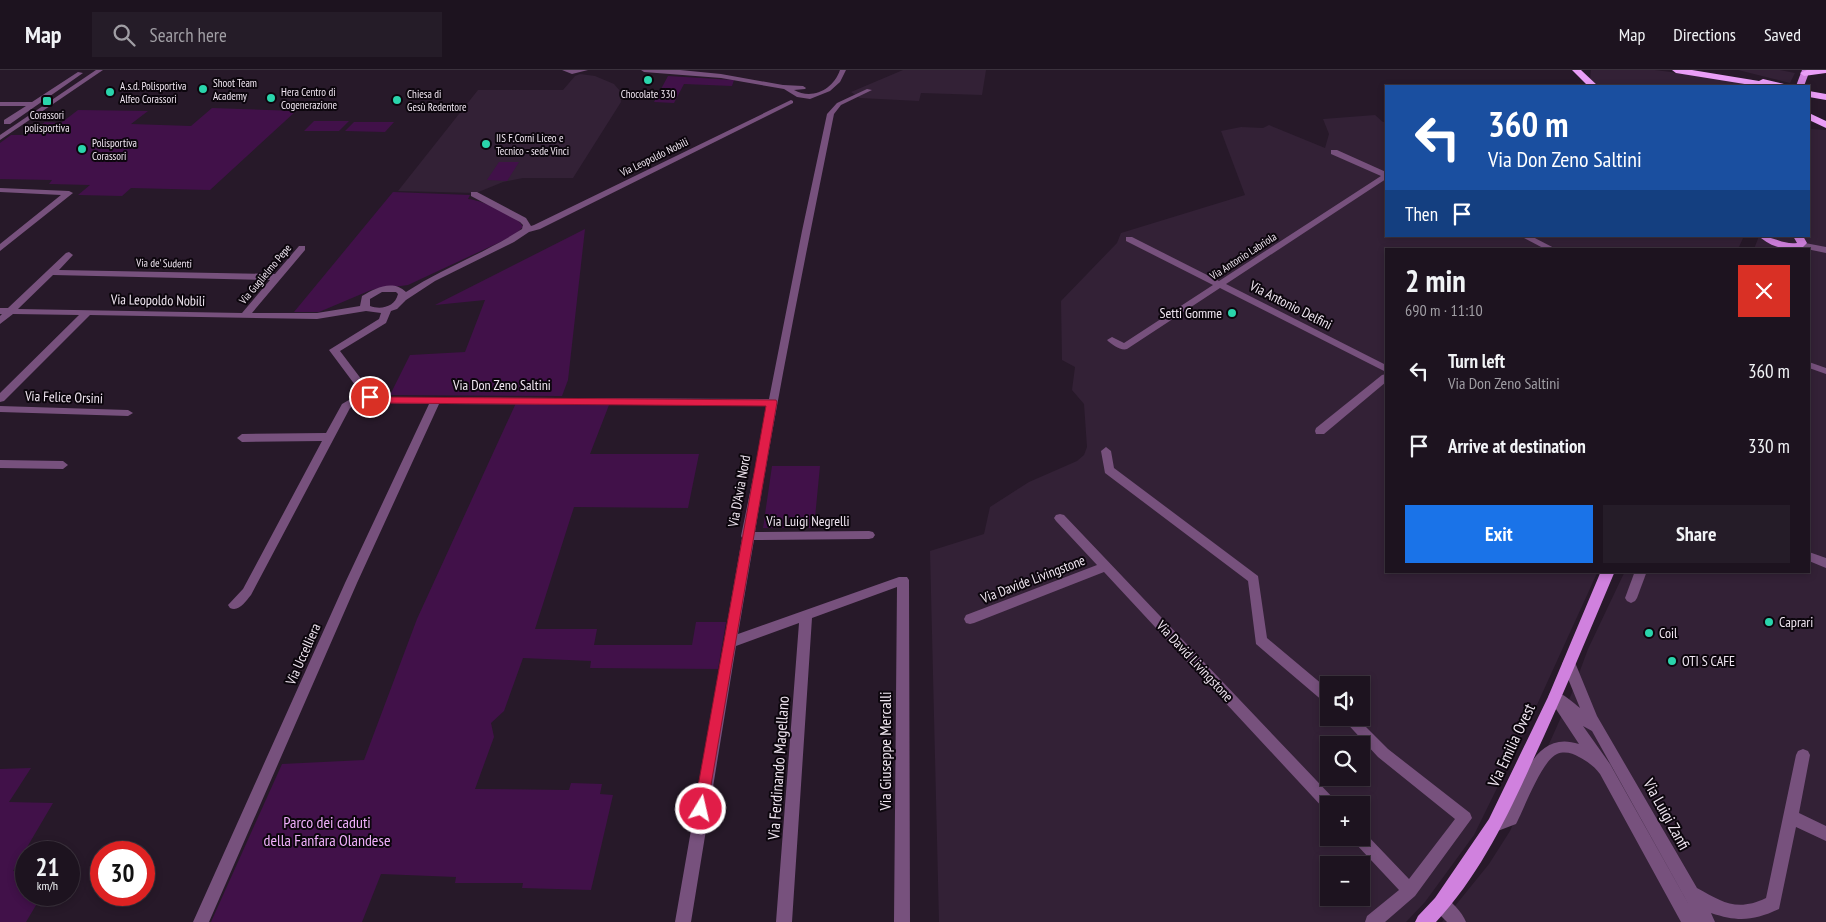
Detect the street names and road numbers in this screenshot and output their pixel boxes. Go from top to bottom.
street label: Via Leopoldo Nobili [617,134,690,180]
street label: Via Antonio Labriola [1206,229,1279,283]
street label: Via Guglielmo Pepe [235,241,294,308]
street label: Via de’ Sudenti [135,255,192,270]
street label: Via Antonio Delfini [1246,276,1335,333]
street label: Via Leopoldo Nobili [110,290,205,310]
street label: Via Don Zeno Saltini [452,376,551,394]
street label: Via Felice Orsini [24,387,103,407]
street label: Via D'Avia Nord [724,454,754,529]
street label: Via Luigi Negrelli [765,512,850,530]
street label: Via Davide Livingstone [977,551,1088,608]
street label: Via David Livingstone [1152,616,1237,706]
street label: Via Uccelliera [281,620,325,688]
street label: Via Giuseppe Mercalli [875,691,895,812]
street label: Via Ferdinando Magellano [763,695,793,842]
street label: Via Emilia Ovest [1483,700,1539,791]
street label: Via Luigi Zanfi [1639,774,1695,853]

